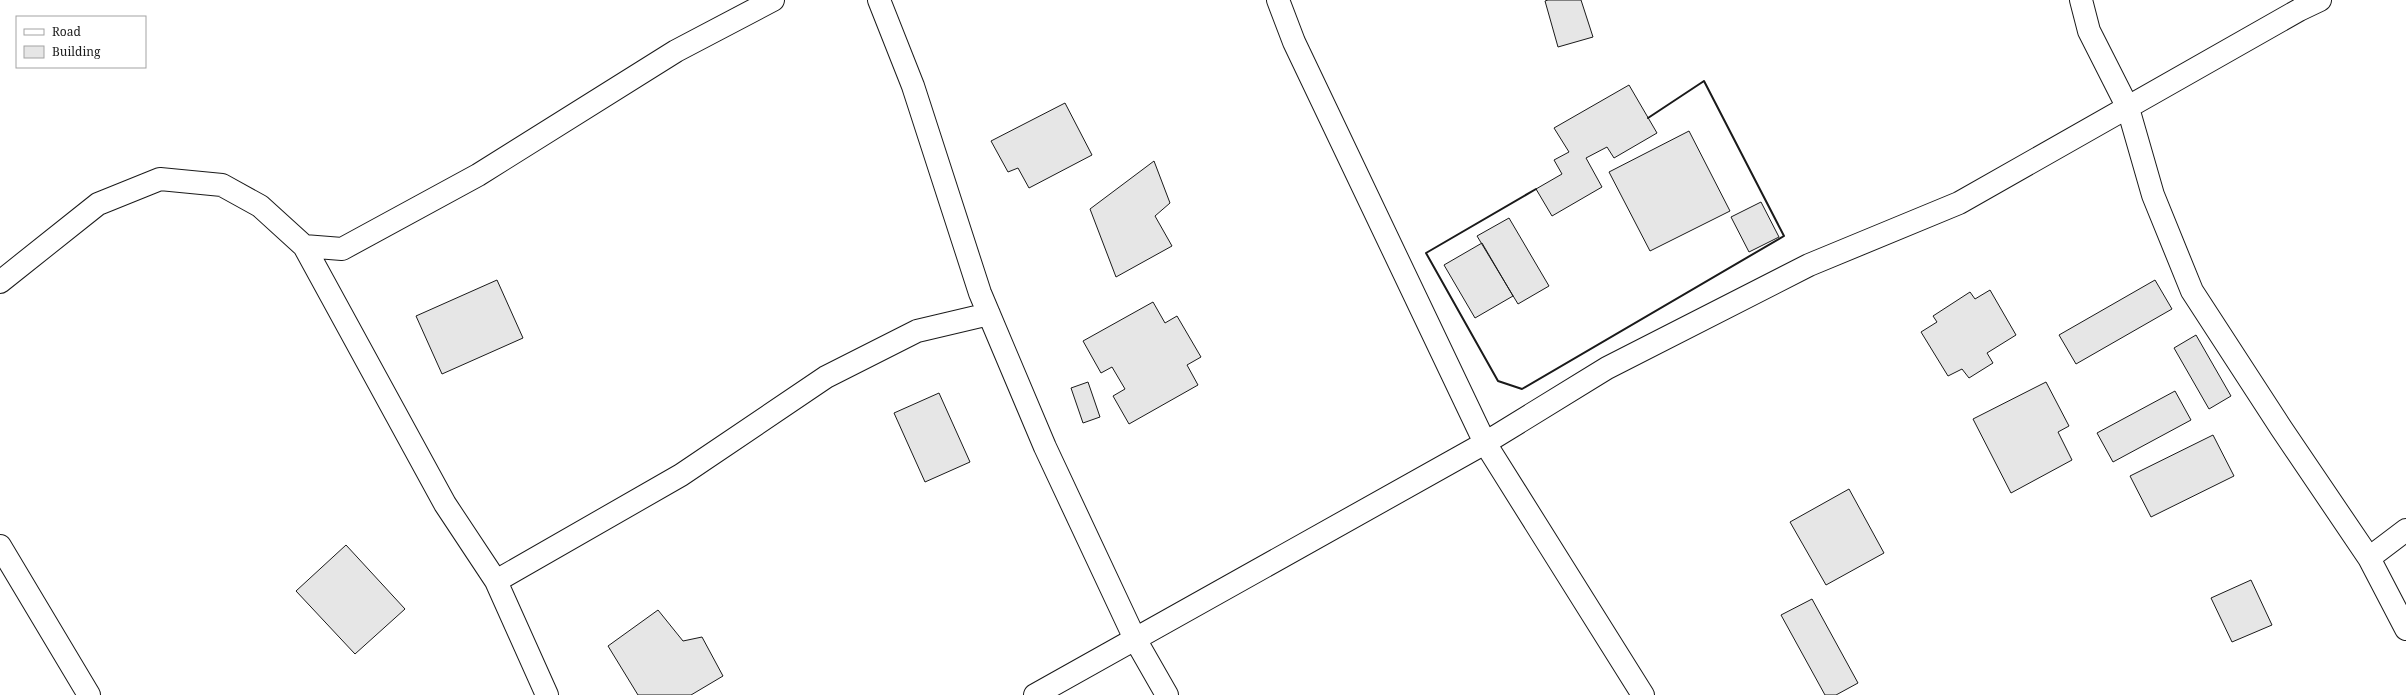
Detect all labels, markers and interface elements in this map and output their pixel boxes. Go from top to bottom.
legend [16,16,146,68]
text: Road [52,23,82,40]
text: Building [52,43,101,60]

